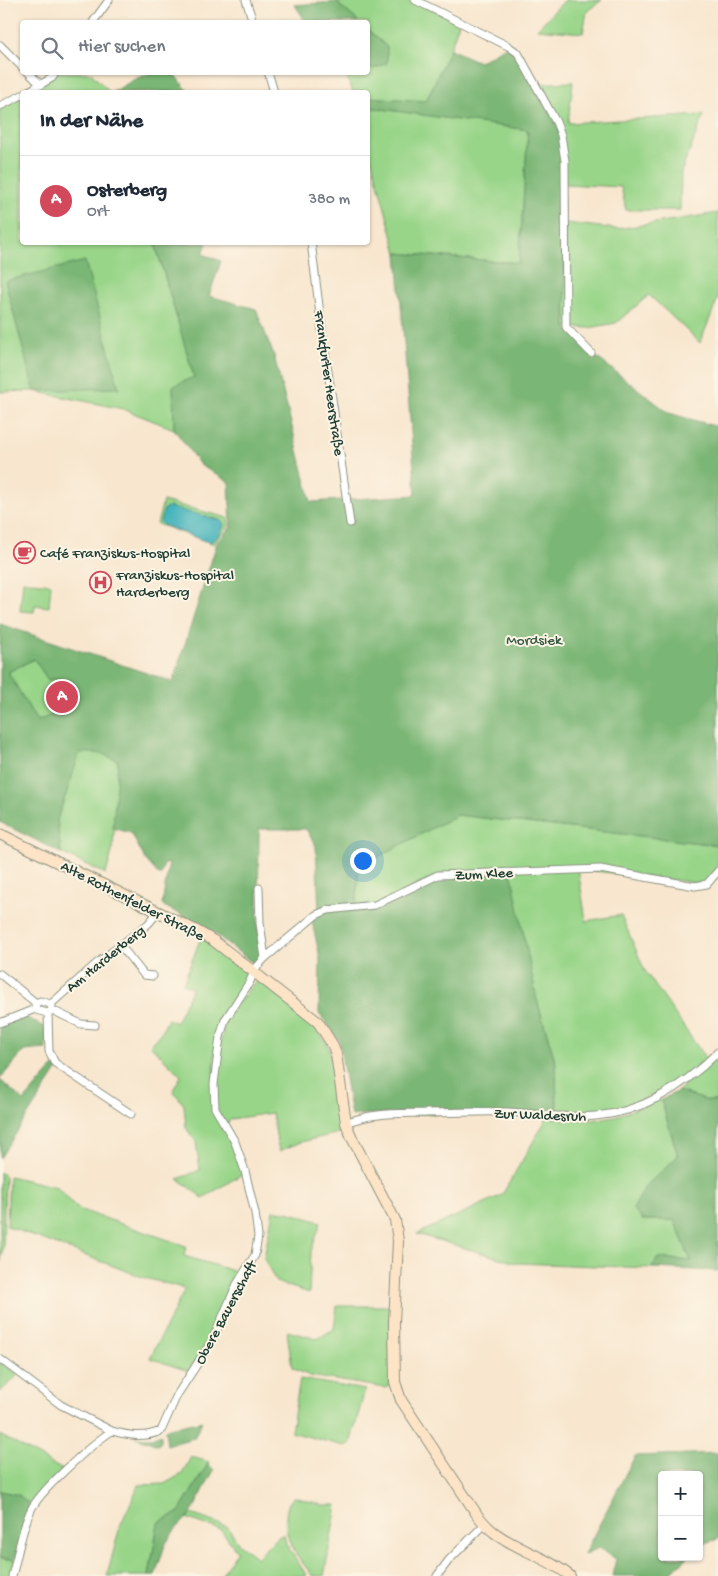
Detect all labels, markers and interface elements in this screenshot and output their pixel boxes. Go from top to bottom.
search box [20,20,370,75]
icon: search [38,34,66,62]
text: Hier suchen [78,36,165,59]
text: In der Nähe [40,110,143,135]
text: Osterberg [87,180,167,203]
text: A [51,191,61,210]
text: 380 m [309,191,350,210]
text: Ort [87,203,109,222]
street label: Frankfurter Heerstraße [309,309,347,457]
cafe icon: Café Franziskus-Hospital [12,540,36,564]
place label: Café Franziskus-Hospital [40,545,190,563]
place label: Franziskus-Hospital Harderberg [115,567,234,602]
hospital icon: Franziskus-Hospital Harderberg [88,571,112,595]
park label: Mordsiek [506,632,563,650]
pin: A [46,678,78,716]
your location [350,848,376,874]
street label: Alte Rothenfelder Straße [57,858,207,946]
street label: Zum Klee [455,864,514,886]
street label: Am Harderberg [63,922,149,997]
street label: Zur Waldesruh [493,1105,586,1127]
street label: Obere Bauerschaft [192,1256,263,1368]
map controls [658,1471,703,1561]
button: + [658,1471,703,1516]
button: − [658,1516,703,1561]

